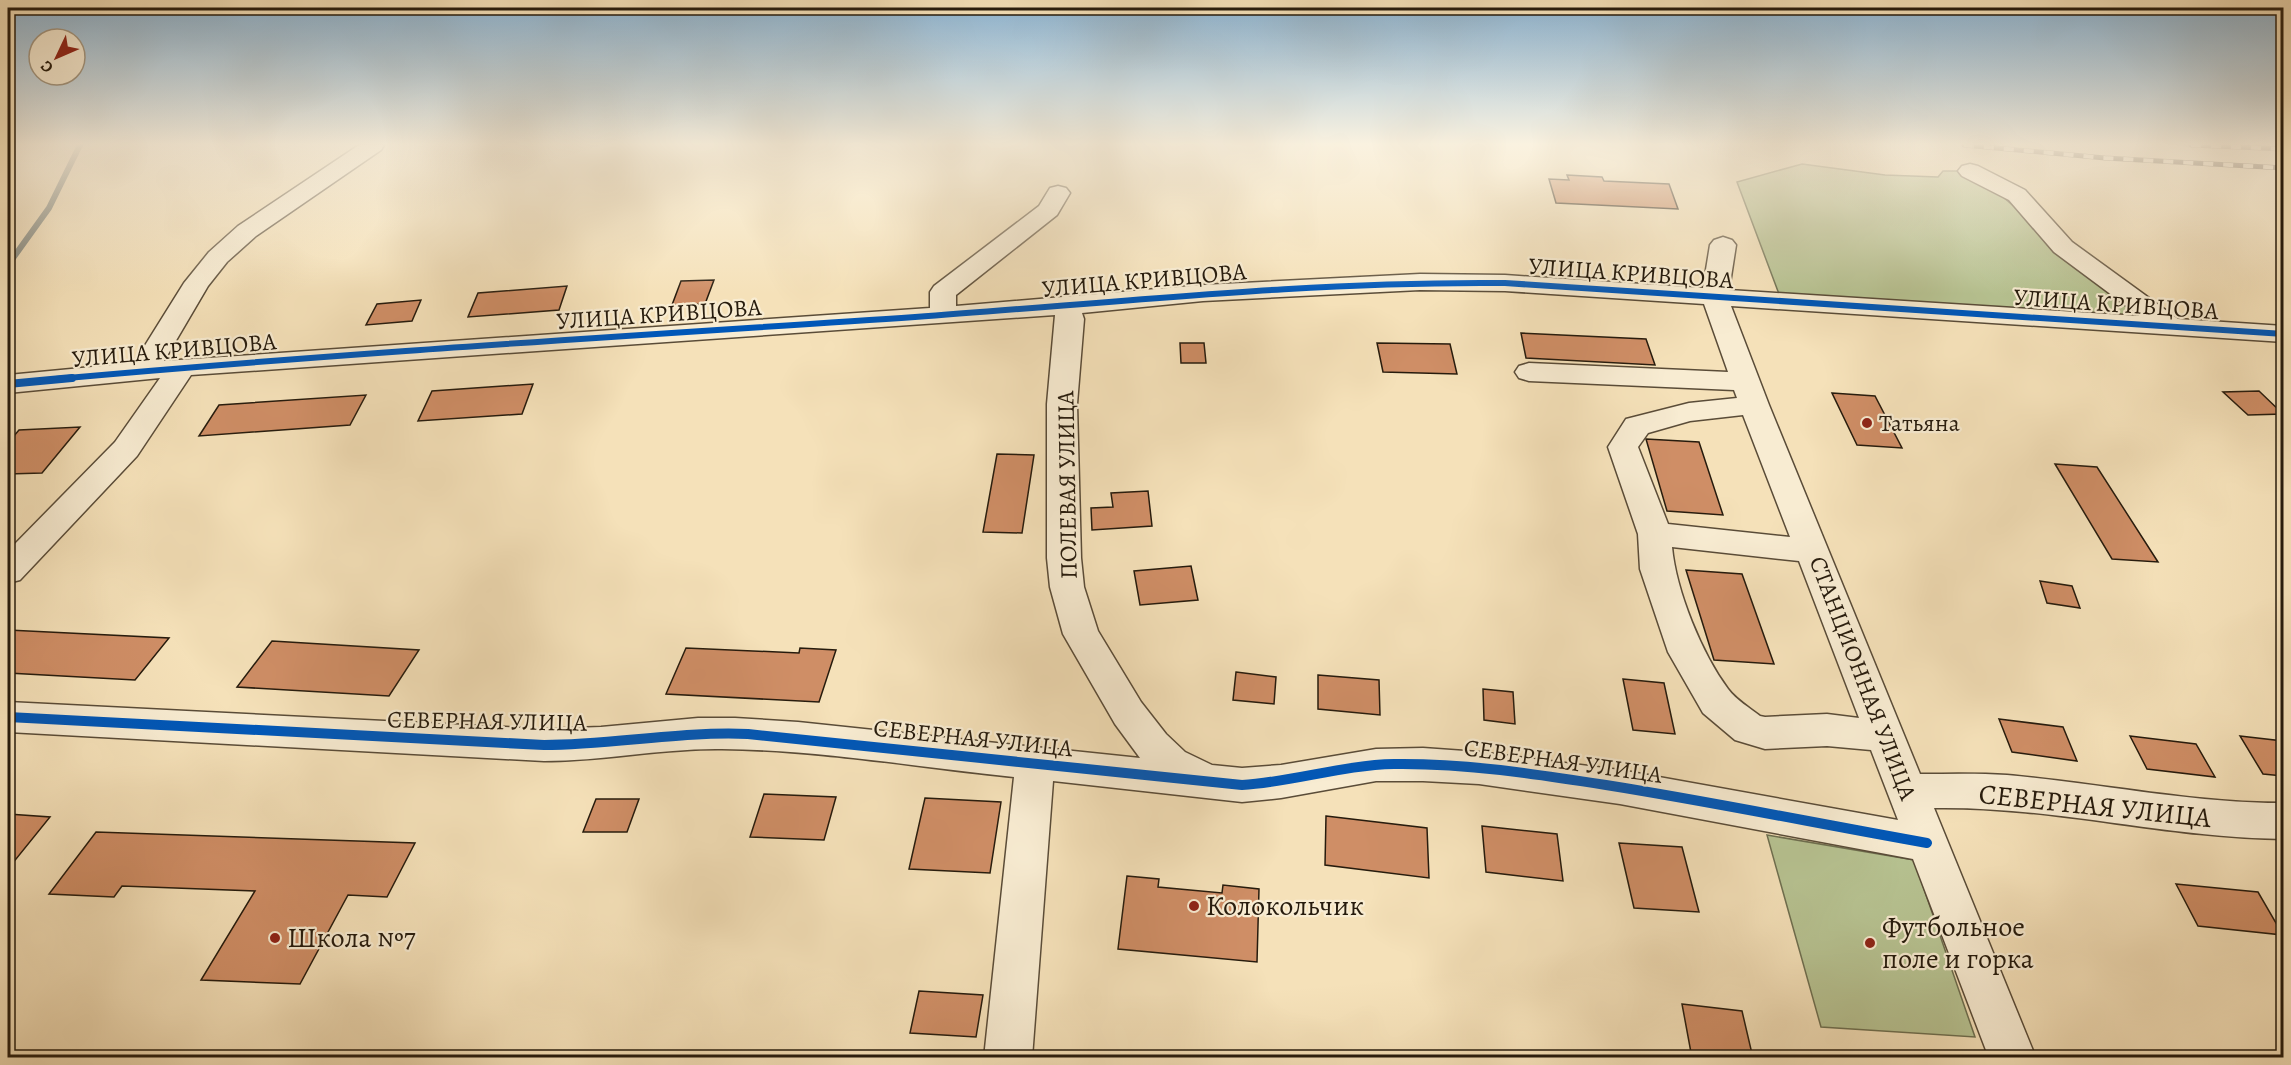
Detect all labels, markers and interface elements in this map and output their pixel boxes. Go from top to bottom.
north arrow [27,27,87,87]
text: С [35,55,58,78]
street label: УЛИЦА КРИВЦОВА [1527,250,1736,296]
street label: УЛИЦА КРИВЦОВА [1040,255,1249,305]
street label: УЛИЦА КРИВЦОВА [2012,281,2221,327]
street label: УЛИЦА КРИВЦОВА [555,291,764,337]
street label: УЛИЦА КРИВЦОВА [70,325,279,375]
street label: ПОЛЕВАЯ УЛИЦА [1049,390,1085,579]
place label: Татьяна [1879,407,1960,439]
marker: Татьяна [1860,416,1874,430]
street label: СТАНЦИОННАЯ УЛИЦА [1802,552,1925,805]
street label: СЕВЕРНАЯ УЛИЦА [387,703,588,739]
street label: СЕВЕРНАЯ УЛИЦА [872,712,1075,764]
street label: СЕВЕРНАЯ УЛИЦА [1462,731,1665,791]
street label: СЕВЕРНАЯ УЛИЦА [1977,775,2214,837]
place label: Колокольчик [1206,887,1364,925]
marker: Колокольчик [1187,899,1201,913]
place label: Футбольное поле и горка [1882,908,2034,978]
place label: Школа №7 [287,919,416,957]
marker: Школа №7 [268,931,282,945]
marker: Футбольное поле и горка [1863,936,1877,950]

